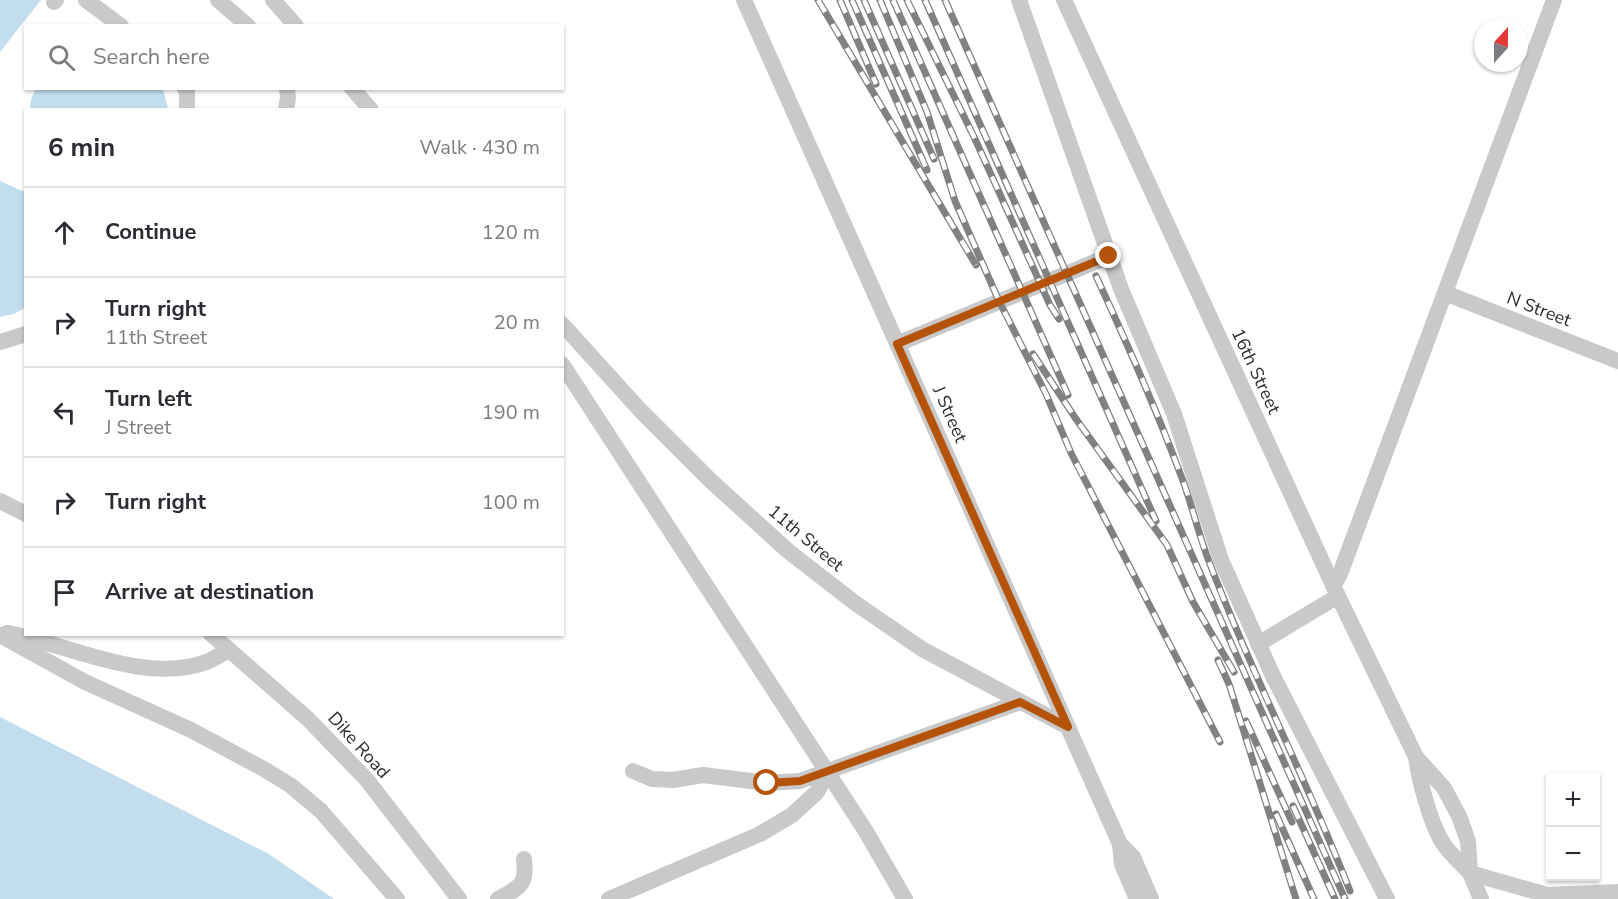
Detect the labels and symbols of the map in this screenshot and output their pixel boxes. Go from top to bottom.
north arrow [1474,18,1528,72]
route end [1095,242,1121,268]
street label: N Street [1503,286,1575,332]
street label: 16th Street [1226,324,1287,418]
street label: J Street [927,381,973,447]
street label: 11th Street [763,499,849,577]
street label: Dike Road [323,706,395,784]
route start [753,769,779,795]

